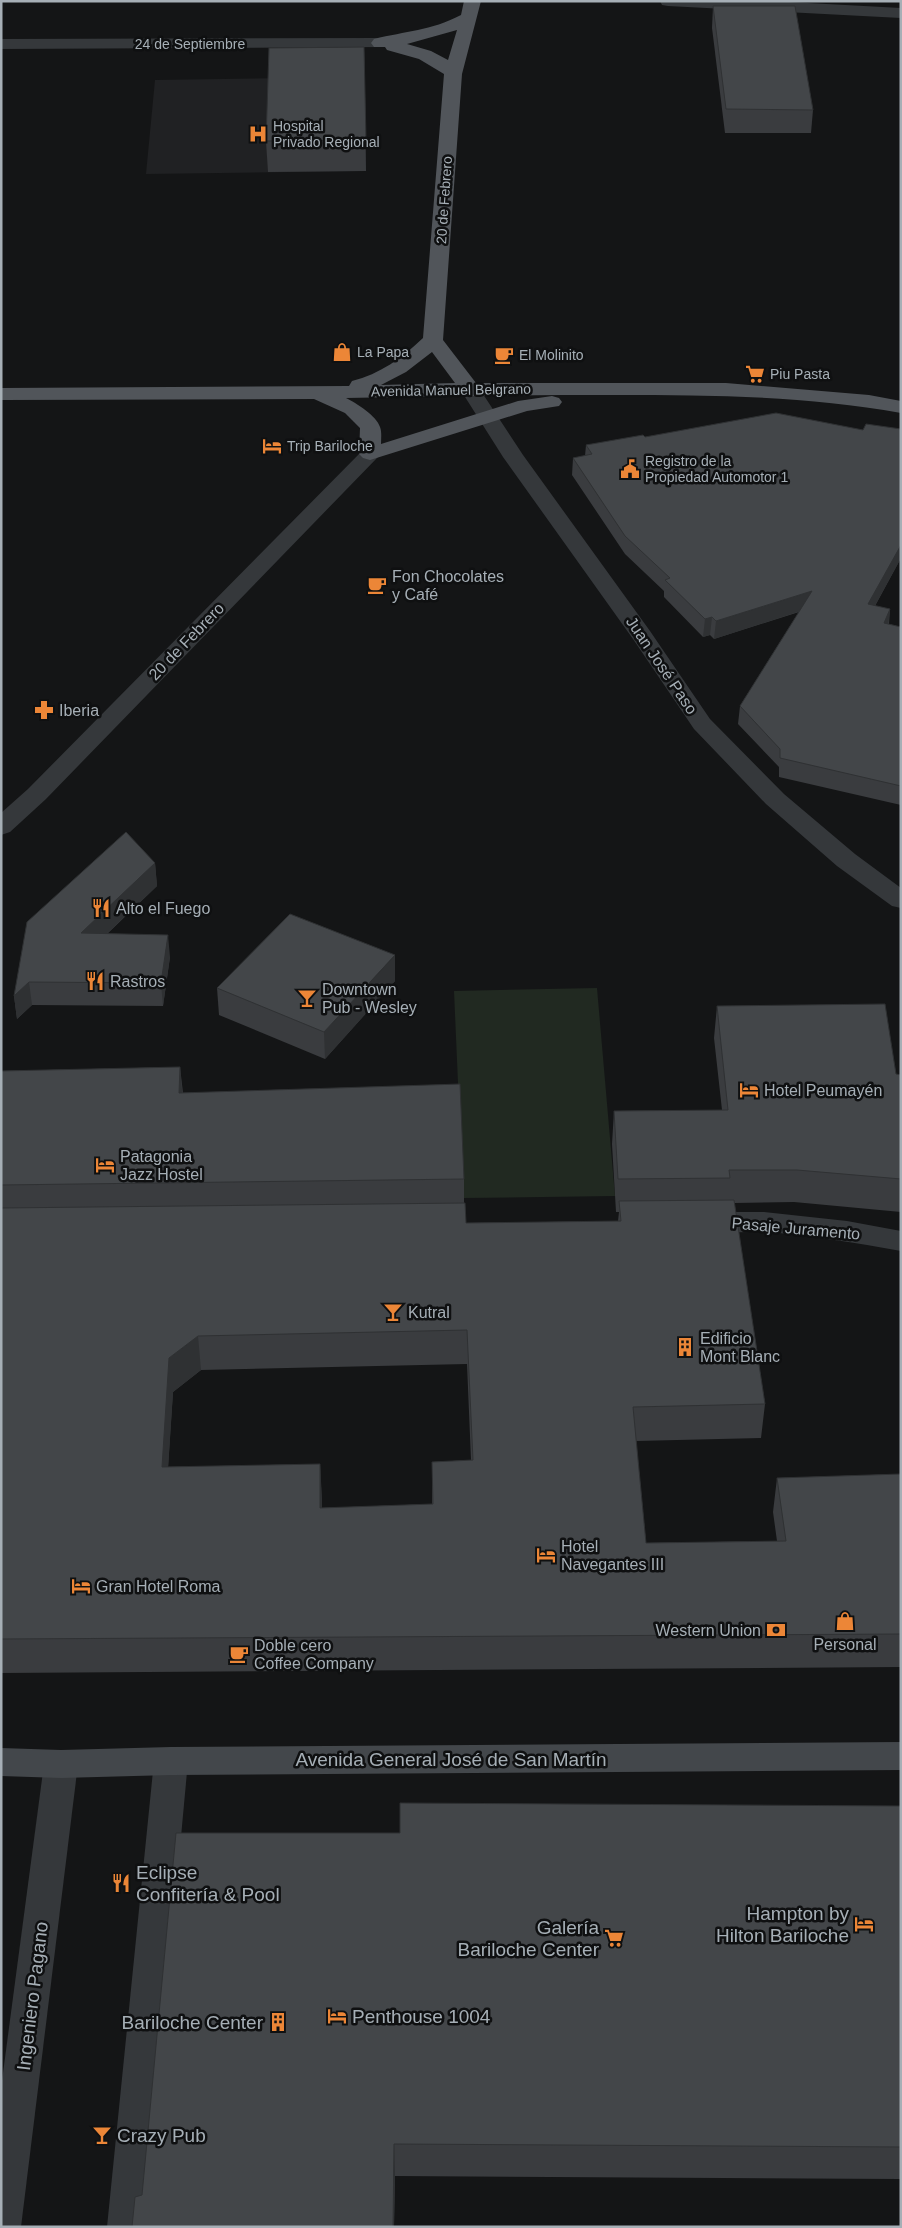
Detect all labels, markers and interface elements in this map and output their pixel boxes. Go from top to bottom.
street label: 24 de Septiembre [135,36,245,52]
place label: Hospital Privado Regional [273,118,380,150]
hospital icon: Hospital Privado Regional [247,123,269,145]
street label: 20 de Febrero [433,155,455,244]
shop icon: La Papa [331,341,353,363]
place label: La Papa [357,344,409,360]
cafe icon: El Molinito [493,344,515,366]
place label: El Molinito [519,347,584,363]
supermarket icon: Piu Pasta [744,363,766,385]
place label: Piu Pasta [770,366,830,382]
street label: Avenida Manuel Belgrano [371,381,531,399]
hotel icon: Trip Bariloche [261,435,283,457]
place label: Trip Bariloche [287,438,373,454]
place label: Registro de la Propiedad Automotor 1 [645,453,788,485]
public building icon: Registro de la Propiedad Automotor 1 [619,458,641,480]
place label: Fon Chocolates y Café [392,568,504,603]
cafe icon: Fon Chocolates y Café [366,574,388,596]
street label: 20 de Febrero [145,599,227,683]
street label: Juan José Paso [623,613,701,717]
pharmacy icon: Iberia [33,699,55,721]
place label: Iberia [59,702,99,719]
restaurant icon: Alto el Fuego [90,897,112,919]
place label: Alto el Fuego [116,900,210,917]
restaurant icon: Rastros [84,970,106,992]
place label: Rastros [110,973,165,990]
place label: Downtown Pub - Wesley [322,981,417,1016]
bar icon: Downtown Pub - Wesley [296,987,318,1009]
hotel icon: Hotel Peumayén [738,1079,760,1101]
place label: Hotel Peumayén [764,1082,882,1099]
place label: Patagonia Jazz Hostel [120,1148,203,1183]
hotel icon: Patagonia Jazz Hostel [94,1154,116,1176]
street label: Pasaje Juramento [731,1214,861,1243]
bar icon: Kutral [382,1301,404,1323]
place label: Kutral [408,1304,450,1321]
place label: Edificio Mont Blanc [700,1330,780,1365]
building icon: Edificio Mont Blanc [674,1336,696,1358]
place label: Hotel Navegantes III [561,1538,664,1573]
hotel icon: Hotel Navegantes III [535,1544,557,1566]
hotel icon: Gran Hotel Roma [70,1575,92,1597]
place label: Gran Hotel Roma [96,1578,221,1595]
shop icon: Personal [834,1610,856,1632]
bank icon: Western Union [765,1619,787,1641]
place label: Western Union [655,1622,761,1639]
place label: Personal [813,1636,877,1653]
place label: Doble cero Coffee Company [254,1637,374,1672]
cafe icon: Doble cero Coffee Company [228,1643,250,1665]
street label: Avenida General José de San Martín [295,1749,607,1770]
place label: Eclipse Confitería & Pool [136,1862,280,1905]
restaurant icon: Eclipse Confitería & Pool [110,1872,132,1894]
place label: Hampton by Hilton Bariloche [716,1903,849,1946]
hotel icon: Hampton by Hilton Bariloche [853,1913,875,1935]
place label: Galería Bariloche Center [457,1917,600,1960]
street label: Ingeniero Pagano [13,1920,52,2072]
supermarket icon: Galería Bariloche Center [603,1927,625,1949]
hotel icon: Penthouse 1004 [326,2005,348,2027]
place label: Penthouse 1004 [352,2006,491,2027]
building icon: Bariloche Center [267,2011,289,2033]
place label: Bariloche Center [121,2012,264,2033]
bar icon: Crazy Pub [91,2124,113,2146]
place label: Crazy Pub [117,2125,206,2146]

